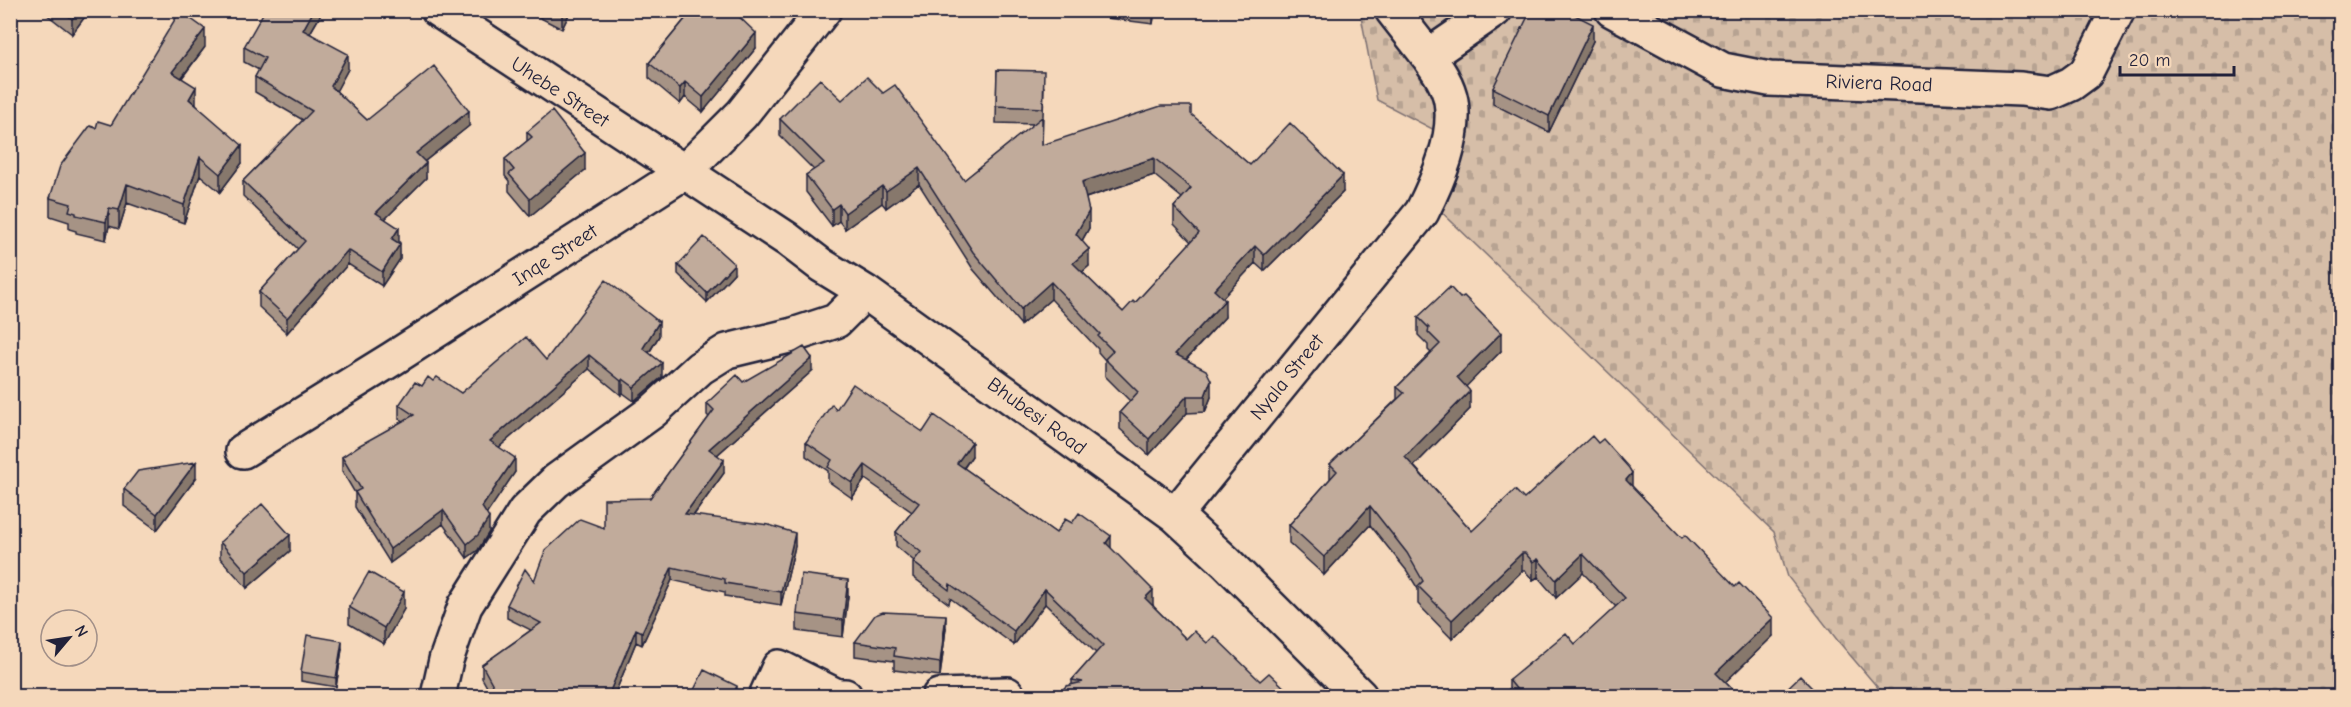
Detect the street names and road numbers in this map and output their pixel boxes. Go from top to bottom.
street label: Uhebe Street [507,52,614,133]
street label: Riviera Road [1825,70,1933,96]
street label: Inqe Street [508,218,603,291]
street label: Nyala Street [1245,329,1329,424]
street label: Bhubesi Road [983,372,1091,460]

